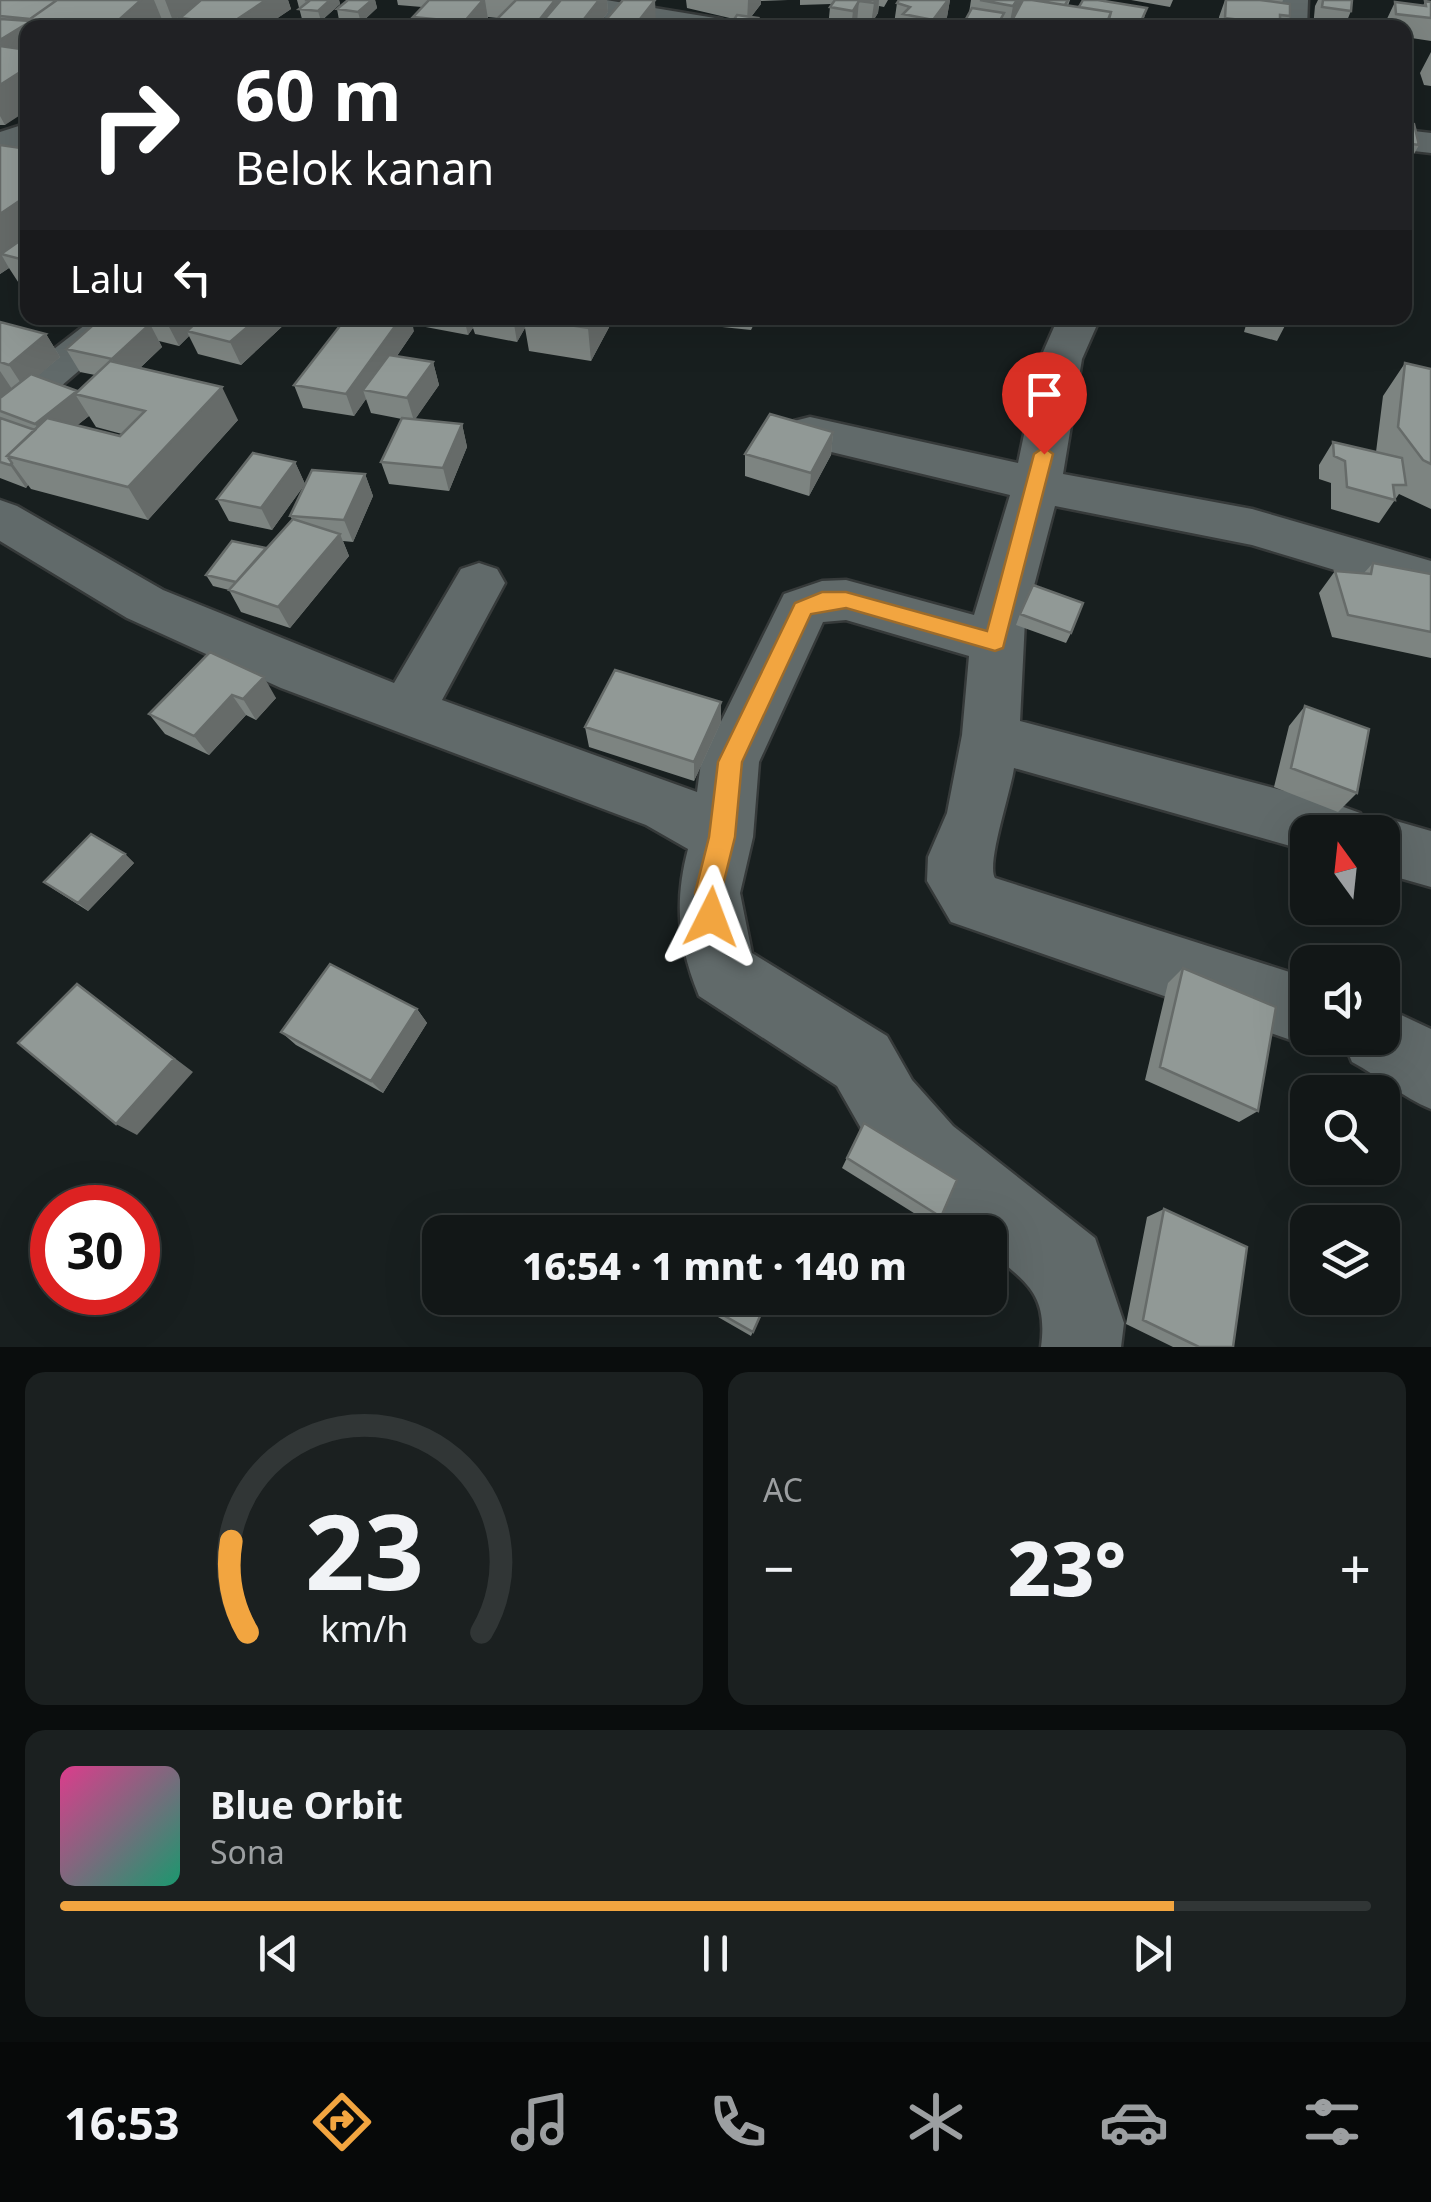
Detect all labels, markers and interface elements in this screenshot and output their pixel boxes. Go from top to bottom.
text: 60 m [235,46,402,142]
icon: right [70,60,200,190]
text: Belok kanan [235,137,494,198]
icon: left [165,250,220,305]
text: Lalu [70,252,145,304]
pin [1002,352,1087,455]
icon: arrive [1017,367,1072,422]
north arrow [1290,815,1400,925]
map controls [1290,815,1400,1315]
position arrow [659,865,763,969]
button: sound [1290,945,1400,1055]
button: search [1290,1075,1400,1185]
speed limit sign: 30 [30,1185,160,1315]
button: layers [1290,1205,1400,1315]
text: 16:54 · 1 mnt · 140 m [522,1239,907,1291]
text: AC [763,1468,803,1511]
text: 23 [305,1479,423,1620]
text: 23° [1008,1516,1126,1618]
text: − [763,1530,794,1605]
text: + [1340,1530,1371,1605]
text: km/h [320,1604,408,1652]
text: Blue Orbit [210,1778,403,1830]
text: Sona [210,1830,285,1873]
icon: previous [251,1926,306,1981]
icon: pause [688,1926,743,1981]
icon: next [1125,1926,1180,1981]
icon: directions [307,2087,377,2157]
icon: music [505,2087,575,2157]
icon: phone [703,2087,773,2157]
icon: climate [901,2087,971,2157]
icon: car [1099,2087,1169,2157]
icon: filters [1297,2087,1367,2157]
text: 16:53 [64,2092,180,2153]

